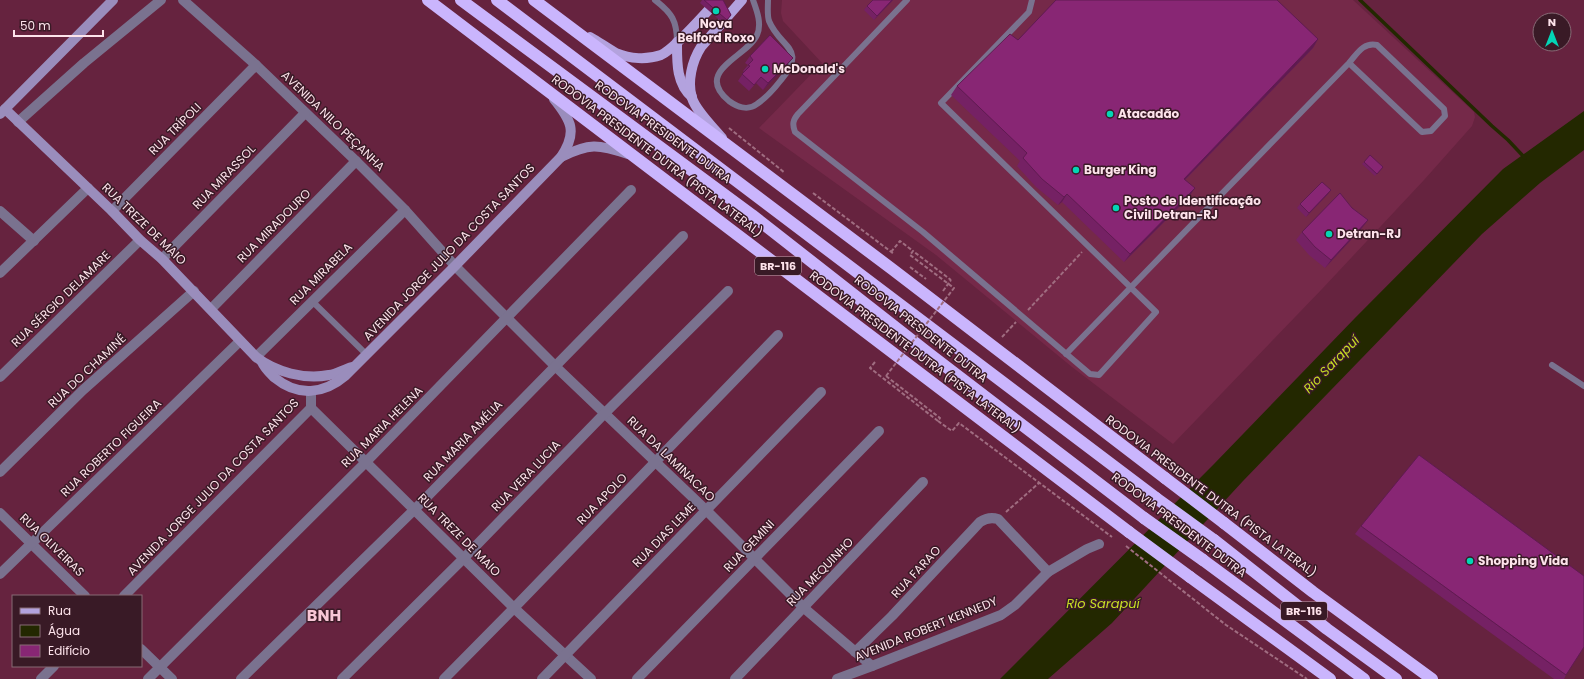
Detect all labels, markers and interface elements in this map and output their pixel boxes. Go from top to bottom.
marker: Nova Belford Roxo [711,6,721,16]
scale bar [14,12,103,38]
north arrow [1532,12,1572,52]
text: N [1548,14,1556,30]
place label: Nova Belford Roxo [678,15,755,46]
text: 50 m [20,17,51,34]
place label: McDonald's [773,60,845,77]
marker: McDonald's [760,64,770,74]
street label: AVENIDA NILO PEÇANHA [278,67,389,175]
street label: RODOVIA PRESIDENTE DUTRA (PISTA LATERAL) [548,71,766,241]
street label: RODOVIA PRESIDENTE DUTRA [592,76,735,187]
street label: RUA TRÍPOLI [145,99,205,159]
place label: Atacadão [1118,105,1180,122]
marker: Atacadão [1105,109,1115,119]
street label: RUA MIRASSOL [188,141,259,213]
street label: AVENIDA JORGE JULIO DA COSTA SANTOS [359,159,538,344]
place label: Burger King [1084,161,1157,178]
marker: Burger King [1071,165,1081,175]
street label: RUA TREZE DE MAIO [98,179,190,268]
street label: RUA MIRADOURO [233,185,314,266]
place label: Posto de Identificação Civil Detran-RJ [1124,192,1261,223]
marker: Posto de Identificação Civil Detran-RJ [1111,203,1121,213]
place label: Detran-RJ [1337,225,1401,242]
marker: Detran-RJ [1324,229,1334,239]
street label: RUA MIRABELA [286,239,356,309]
street label: RUA SÉRGIO DELAMARE [7,247,114,351]
road number: BR-116 [755,257,801,275]
street label: RODOVIA PRESIDENTE DUTRA (PISTA LATERAL) [806,267,1024,437]
street label: RODOVIA PRESIDENTE DUTRA [851,271,991,386]
street label: RUA DO CHAMINÉ [44,330,130,411]
water label: Rio Sarapuí [1299,331,1364,397]
street label: RUA MARIA HELENA [337,382,426,471]
street label: AVENIDA JORGE JULIO DA COSTA SANTOS [123,394,302,579]
street label: RUA ROBERTO FIGUEIRA [56,395,165,500]
street label: RUA MARIA AMÉLIA [419,396,506,485]
street label: RUA DA LAMINACAO [624,412,719,505]
street label: RODOVIA PRESIDENTE DUTRA (PISTA LATERAL) [1103,412,1319,580]
street label: RUA VERA LUCIA [487,436,564,515]
street label: RUA APOLO [573,469,631,528]
street label: RODOVIA PRESIDENTE DUTRA [1109,470,1249,580]
street label: RUA TREZE DE MAIO [414,489,505,580]
street label: RUA DIAS LEME [628,498,699,571]
street label: RUA OLIVEIRAS [16,509,88,580]
street label: RUA GEMINI [719,516,778,576]
street label: RUA MEQUINHO [782,533,857,610]
street label: RUA FARAO [887,542,944,601]
place label: Shopping Vida [1478,552,1568,569]
marker: Shopping Vida [1465,556,1475,566]
street label: AVENIDA ROBERT KENNEDY [852,592,1000,665]
water label: Rio Sarapuí [1066,594,1141,613]
legend [12,595,142,667]
text: Rua [48,602,71,619]
road number: BR-116 [1281,602,1327,620]
district label: BNH [307,604,341,627]
text: Água [48,622,80,639]
text: Edifício [48,642,90,659]

